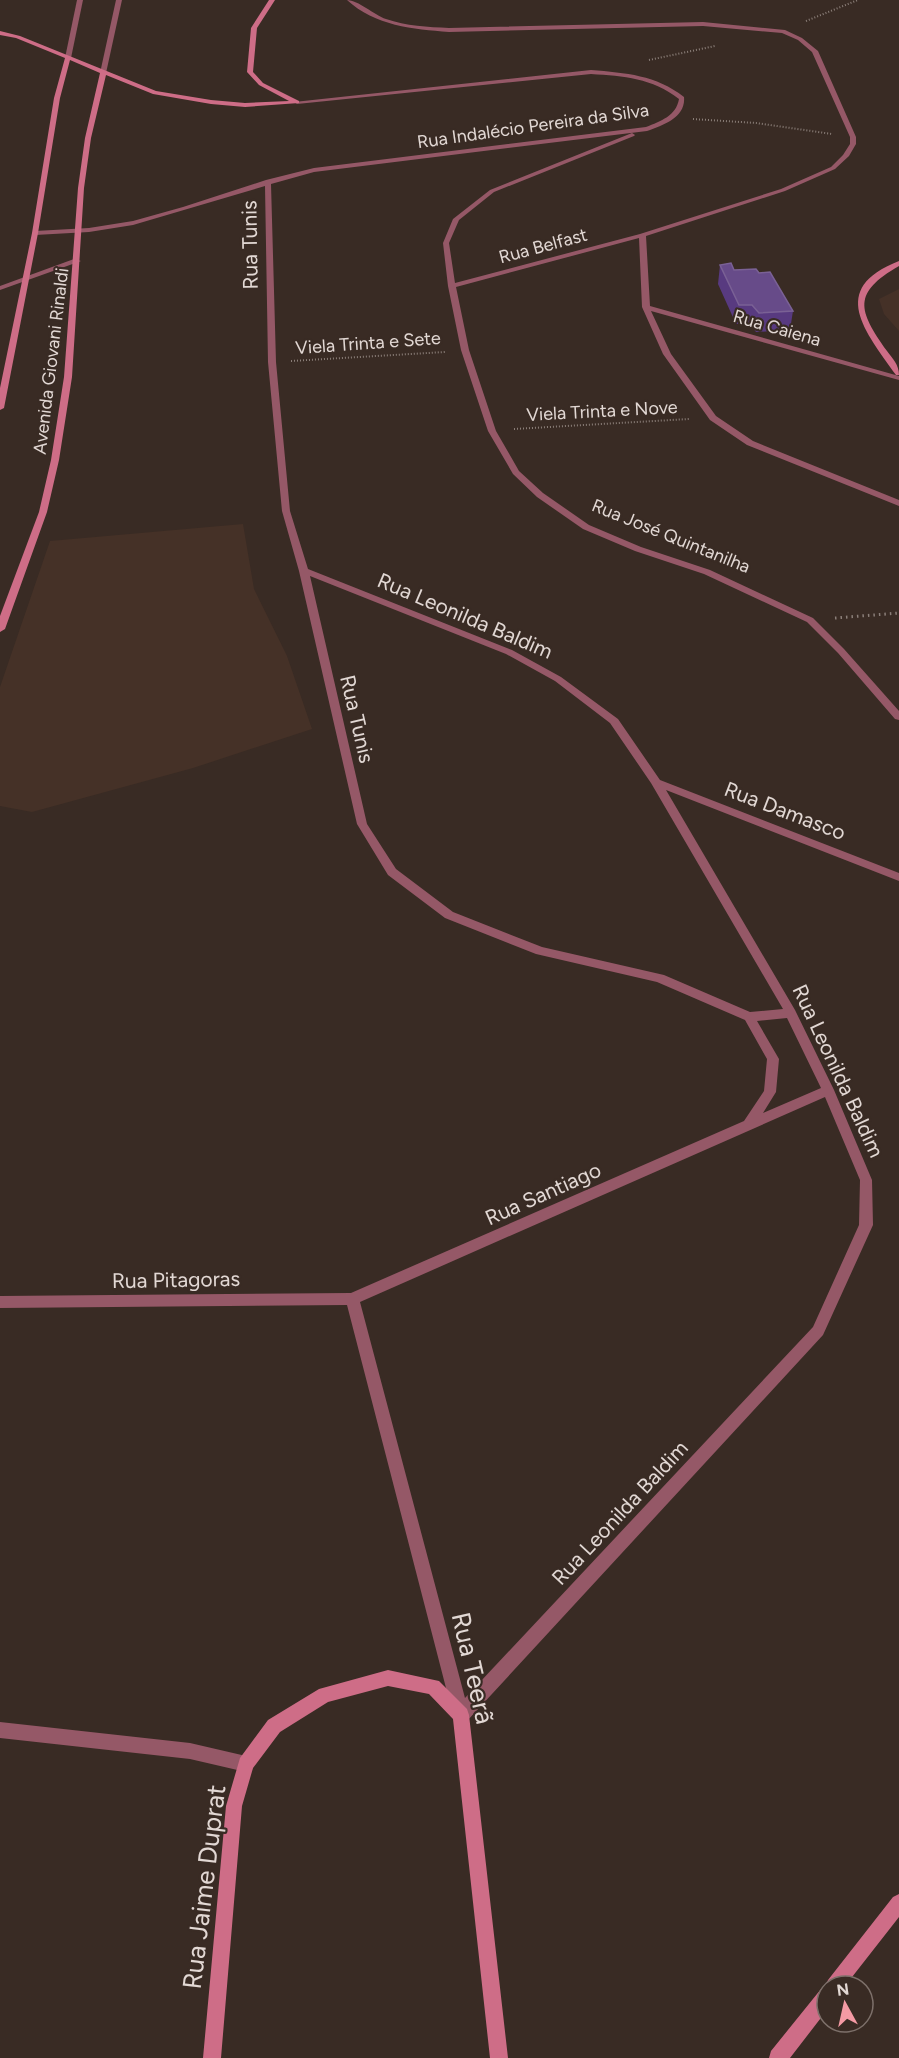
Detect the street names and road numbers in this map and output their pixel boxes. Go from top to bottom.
street label: Rua Indalécio Pereira da Silva [416,99,650,153]
street label: Rua Tunis [236,200,263,290]
street label: Rua Belfast [496,224,590,268]
street label: Avenida Giovani Rinaldi [29,266,73,456]
street label: Rua Caiena [731,305,823,351]
street label: Viela Trinta e Sete [295,327,442,359]
street label: Viela Trinta e Nove [526,396,678,426]
street label: Rua José Quintanilha [589,494,753,578]
street label: Rua Leonilda Baldim [374,567,557,664]
street label: Rua Tunis [335,672,380,765]
street label: Rua Damasco [721,776,849,845]
street label: Rua Leonilda Baldim [787,980,889,1161]
street label: Rua Santiago [481,1157,605,1230]
street label: Rua Pitagoras [112,1266,240,1293]
street label: Rua Leonilda Baldim [546,1435,693,1590]
street label: Rua Teerã [445,1609,501,1727]
street label: Rua Jaime Duprat [176,1783,232,1991]

